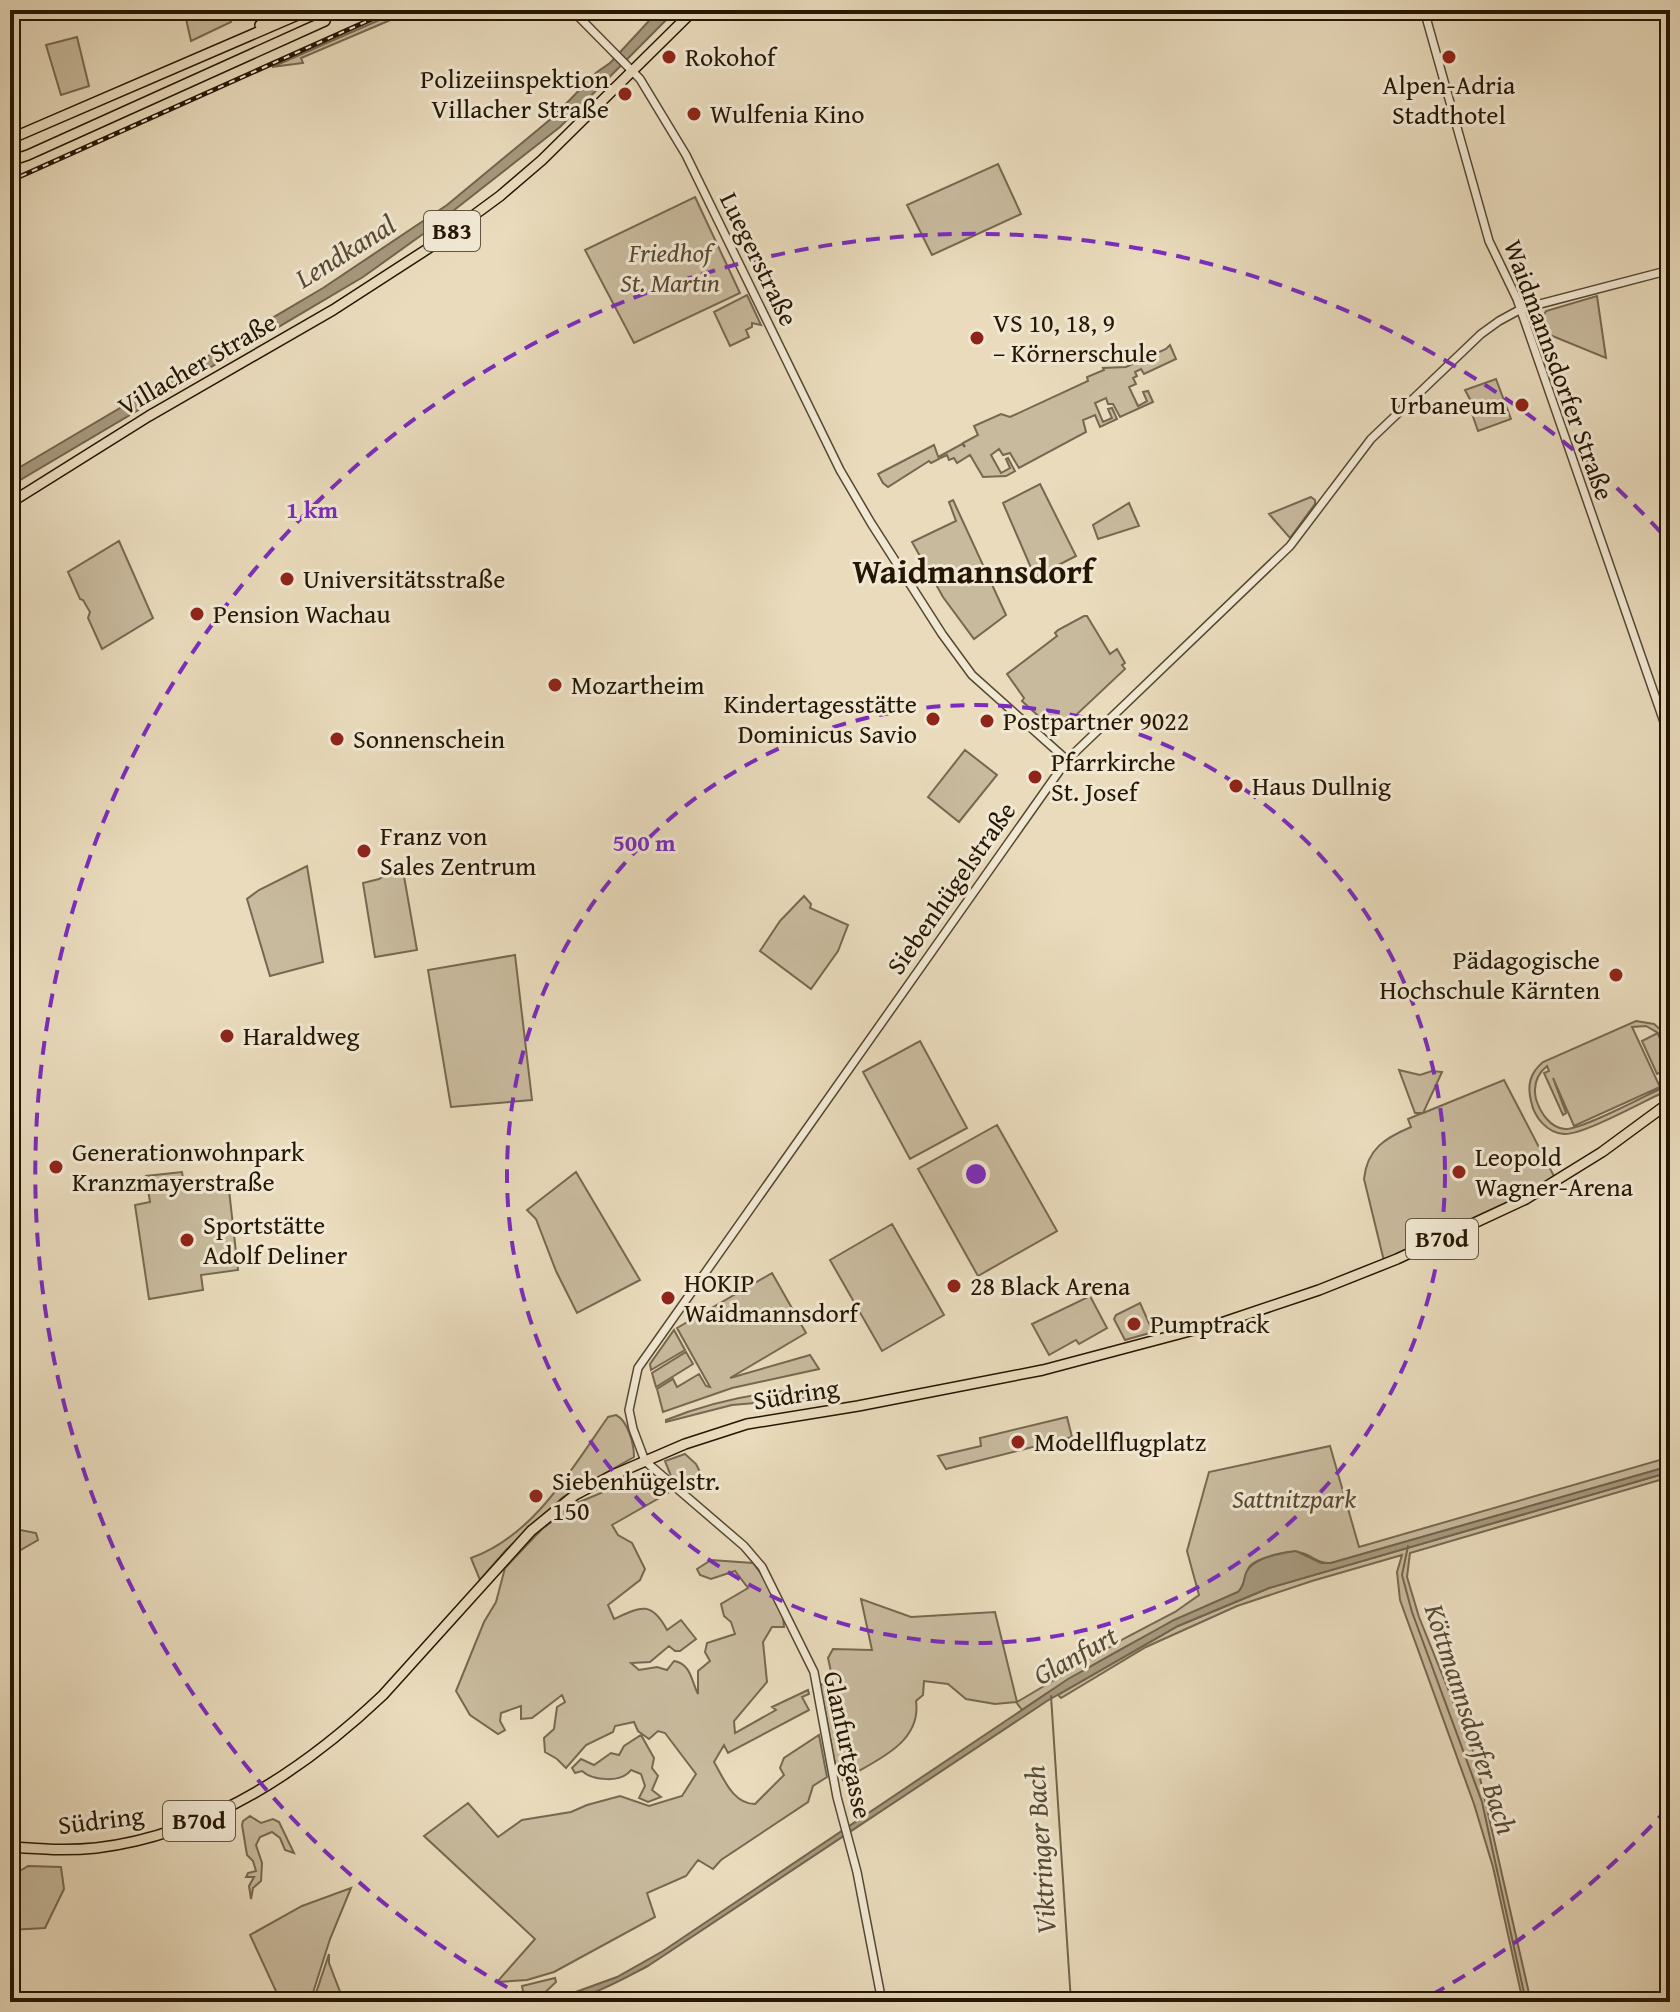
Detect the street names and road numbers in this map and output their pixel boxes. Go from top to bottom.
street label: Luegerstraße [710,185,809,332]
road number: B83 [424,211,480,251]
street label: Waidmannsdorfer Straße [1494,234,1625,505]
street label: Villacher Straße [110,302,283,425]
street label: Siebenhügelstraße [876,793,1025,982]
road number: B70d [1406,1219,1478,1259]
street label: Südring [750,1367,842,1420]
street label: Glanfurtgasse [814,1668,883,1822]
street label: Südring [56,1795,146,1844]
road number: B70d [163,1801,235,1841]

